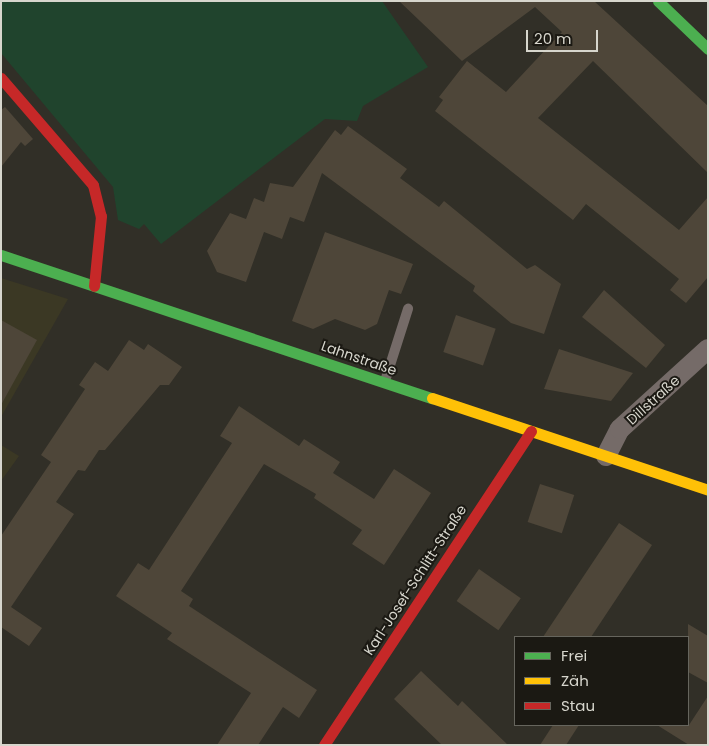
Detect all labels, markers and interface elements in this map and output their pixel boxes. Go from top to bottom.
scale bar [529,20,602,52]
text: 20 m [534,28,572,49]
street label: Lahnstraße [319,337,399,379]
street label: Dillstraße [623,372,683,428]
street label: Karl-Josef-Schlitt-Straße [360,502,470,658]
legend [514,636,689,726]
text: Frei [561,645,587,666]
text: Zäh [561,670,589,691]
text: Stau [561,695,595,716]

